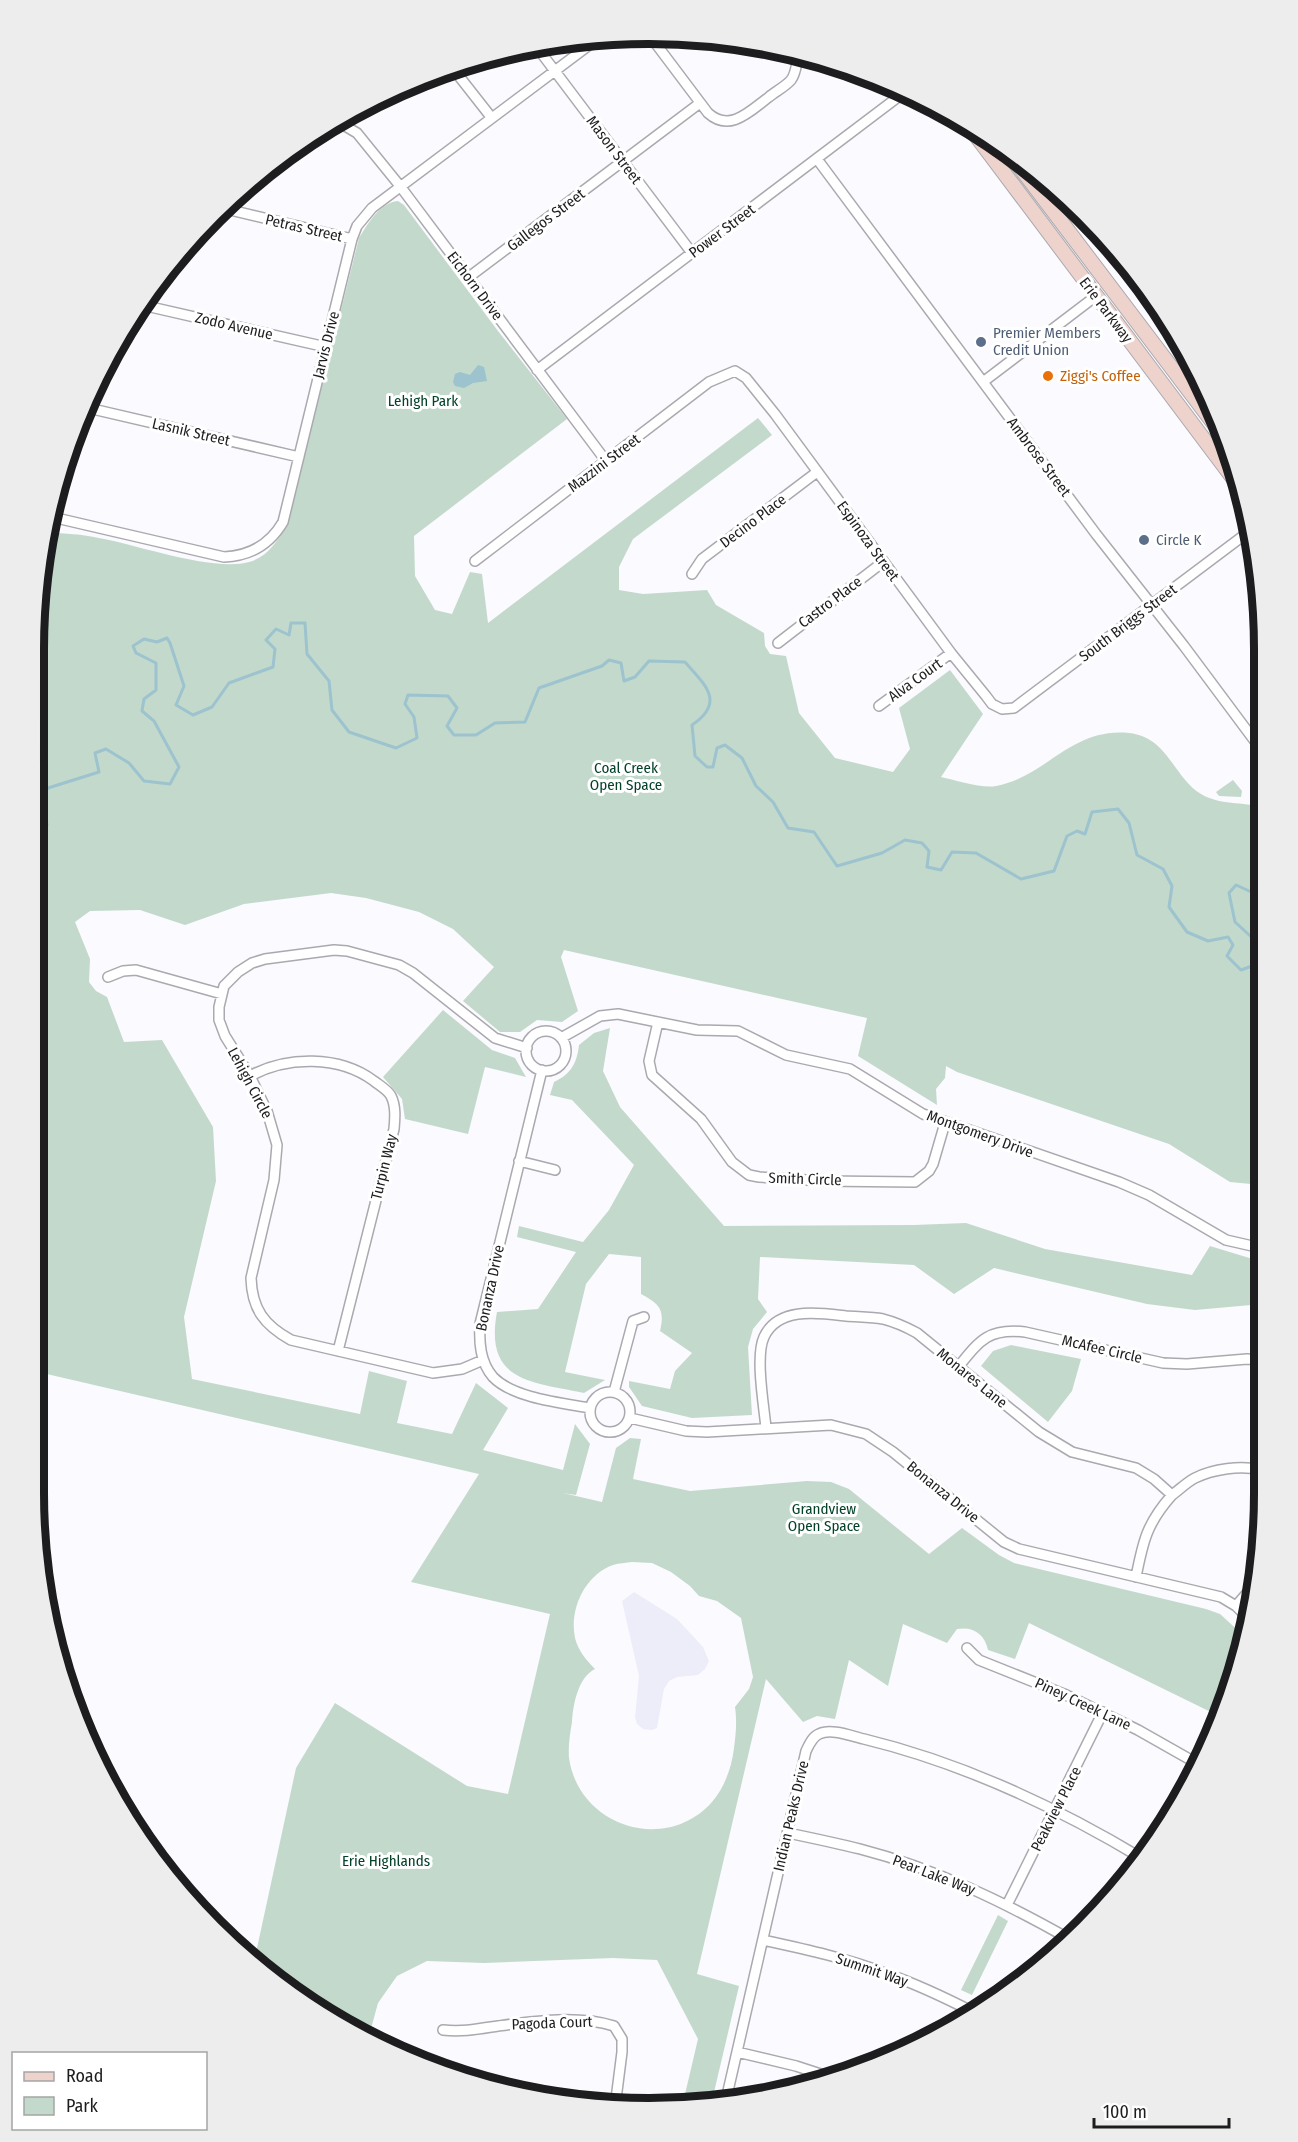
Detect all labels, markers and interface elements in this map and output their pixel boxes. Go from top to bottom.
street label: Mason Street [583,112,645,188]
street label: Gallegos Street [504,185,588,255]
street label: Power Street [685,200,759,262]
street label: Petras Street [264,210,344,246]
street label: Eichorn Drive [443,248,507,324]
street label: Erie Parkway [1076,274,1137,346]
street label: Zodo Avenue [193,308,275,344]
street label: Jarvis Drive [309,309,343,381]
place label: Premier Members Credit Union [993,324,1101,359]
marker: Premier Members Credit Union [974,335,988,349]
place label: Ziggi's Coffee [1060,367,1141,385]
marker: Ziggi's Coffee [1041,369,1055,383]
park label: Lehigh Park [388,392,458,410]
street label: Lasnik Street [150,414,232,450]
street label: Ambrose Street [1003,414,1075,500]
street label: Mazzini Street [564,430,644,496]
street label: Decino Place [716,490,790,552]
street label: Espinoza Street [833,498,903,585]
place label: Circle K [1156,531,1201,549]
marker: Circle K [1137,533,1151,547]
street label: Castro Place [795,572,865,632]
street label: South Briggs Street [1076,580,1180,666]
street label: Alva Court [885,654,946,706]
park label: Coal Creek Open Space [590,759,662,794]
street label: Lehigh Circle [224,1044,276,1122]
street label: Montgomery Drive [924,1106,1036,1162]
street label: Turpin Way [367,1132,401,1202]
street label: Smith Circle [768,1169,842,1189]
street label: Bonanza Drive [472,1243,508,1333]
street label: McAfee Circle [1060,1331,1144,1367]
street label: Monares Lane [933,1344,1011,1412]
street label: Bonanza Drive [903,1457,983,1527]
park label: Grandview Open Space [788,1500,860,1535]
street label: Piney Creek Lane [1032,1674,1134,1734]
street label: Indian Peaks Drive [770,1759,812,1873]
street label: Peakview Place [1027,1764,1085,1854]
street label: Pear Lake Way [890,1851,978,1899]
park label: Erie Highlands [342,1852,430,1870]
street label: Summit Way [834,1949,911,1991]
street label: Pagoda Court [511,2013,593,2033]
legend [12,2052,207,2130]
text: Road [66,2065,103,2087]
scale bar [1094,2091,1229,2129]
text: Park [66,2095,99,2117]
text: 100 m [1103,2101,1147,2123]

